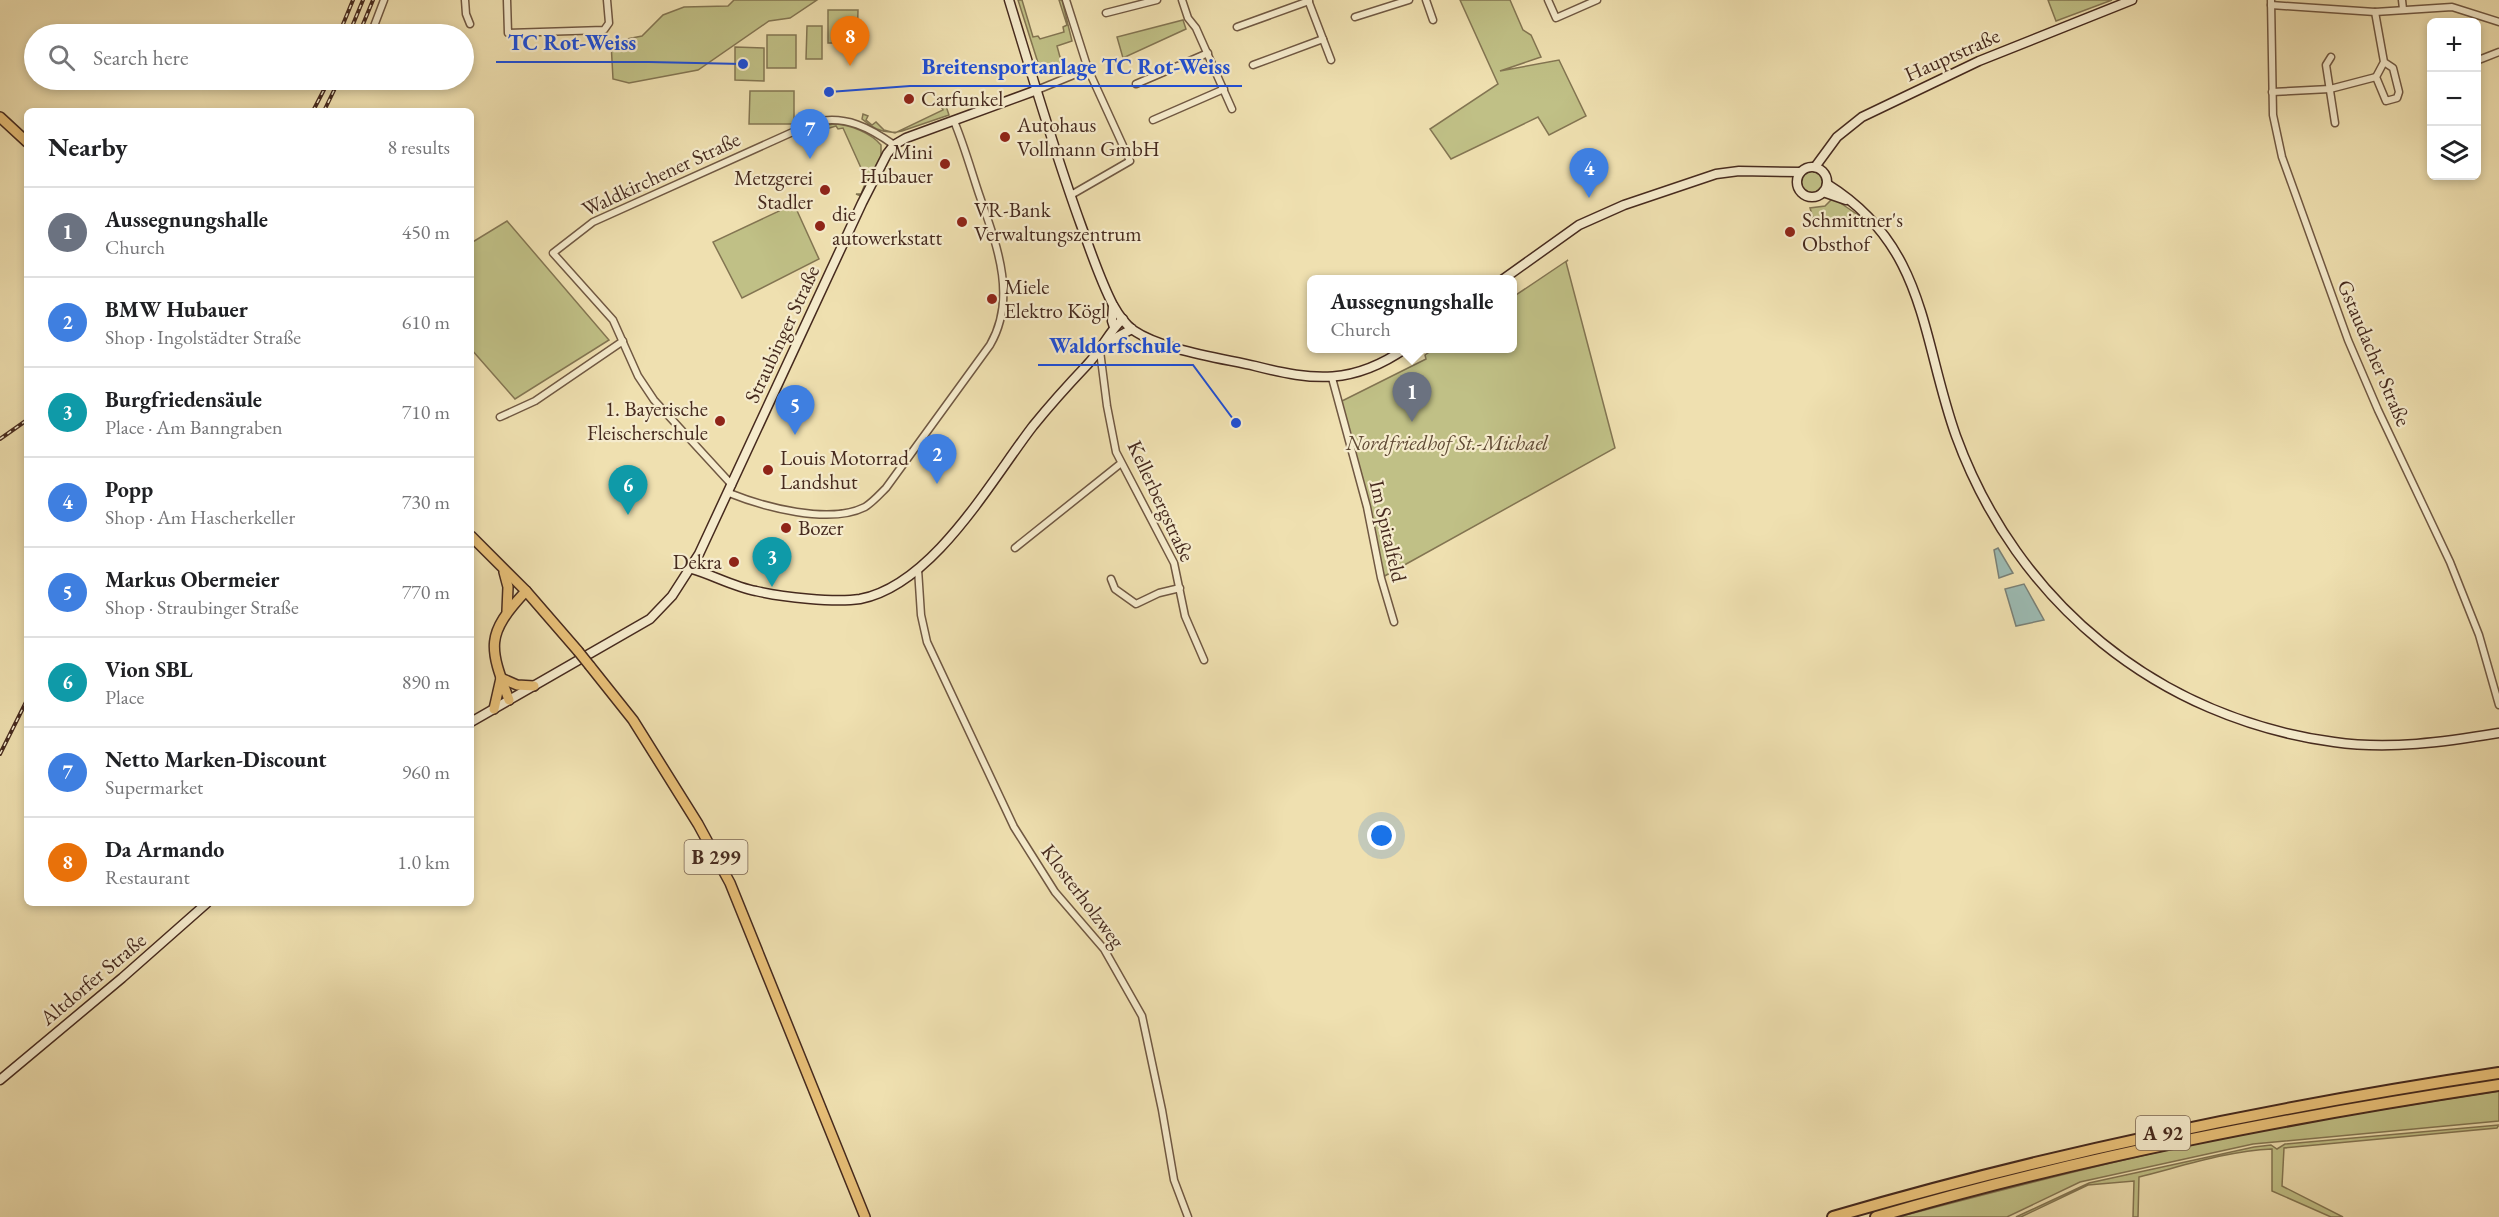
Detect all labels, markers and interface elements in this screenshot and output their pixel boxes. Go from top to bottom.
pin: 8 [830,16,870,66]
map controls [2427,18,2481,180]
button: + [2427,18,2481,72]
callout: TC Rot-Weiss [496,22,649,62]
street label: Hauptstraße [1900,22,2004,88]
search box [24,24,474,90]
text: TC Rot-Weiss [508,28,636,57]
icon: search [45,41,78,74]
text: Search here [93,43,188,72]
callout: Breitensportanlage TC Rot-Weiss [910,46,1242,86]
text: Breitensportanlage TC Rot-Weiss [922,52,1230,81]
button: − [2427,72,2481,126]
place label: Carfunkel [921,85,1003,112]
marker: Carfunkel [902,92,916,106]
pin: 7 [790,110,830,159]
place label: Autohaus Vollmann GmbH [1016,111,1160,162]
street label: Waldkirchener Straße [577,125,744,222]
button: layers [2427,126,2481,180]
text: Nearby [48,130,128,164]
marker: Autohaus Vollmann GmbH [998,130,1012,144]
text: 8 results [387,134,450,160]
place label: Mini Hubauer [860,138,933,189]
pin: 4 [1570,148,1608,198]
marker: Mini Hubauer [938,157,952,171]
place label: Metzgerei Stadler [734,164,813,215]
marker: Metzgerei Stadler [818,183,832,197]
place label: VR-Bank Verwaltungszentrum [974,196,1142,247]
place label: die autowerkstatt [832,200,942,251]
text: Aussegnungshalle [105,205,268,234]
place label: Schmittner's Obsthof [1802,206,1903,257]
marker: VR-Bank Verwaltungszentrum [955,215,969,229]
text: 1 [62,219,73,245]
text: 450 m [402,219,450,245]
marker: die autowerkstatt [813,219,827,233]
marker: Schmittner's Obsthof [1783,225,1797,239]
text: Church [105,234,165,260]
street label: Straubinger Straße [738,261,825,407]
place label: Miele Elektro Kögl [1004,273,1106,324]
popup [1307,275,1517,353]
street label: Gstaudacher Straße [2331,276,2417,430]
text: Aussegnungshalle [1331,287,1493,316]
marker: Miele Elektro Kögl [985,292,999,306]
text: BMW Hubauer [105,295,248,324]
text: 2 [62,309,73,335]
text: 610 m [402,309,450,335]
text: Church [1331,316,1391,342]
text: Shop · Ingolstädter Straße [105,324,301,350]
callout: Waldorfschule [1038,325,1193,365]
text: Waldorfschule [1049,331,1181,360]
pin: 1 [1392,372,1432,422]
text: Burgfriedensäule [105,385,262,414]
pin: 5 [776,386,814,435]
place label: 1. Bayerische Fleischerschule [587,395,708,446]
text: 3 [62,399,73,425]
text: 710 m [402,399,450,425]
text: Place · Am Banngraben [105,414,283,440]
marker: 1. Bayerische Fleischerschule [713,414,727,428]
park label: Nordfriedhof St.-Michael [1345,429,1549,456]
pin: 2 [918,434,956,484]
street label: Kellerbergstraße [1122,436,1201,566]
place label: Louis Motorrad Landshut [780,444,909,495]
marker: Louis Motorrad Landshut [761,463,775,477]
pin: 6 [608,466,648,515]
text: Popp [105,475,153,504]
street label: Im Spitalfeld [1364,477,1413,585]
text: 4 [62,489,73,515]
text: 730 m [402,489,450,515]
text: Shop · Am Hascherkeller [105,504,295,530]
place label: Bozer [798,514,844,541]
marker: Bozer [779,521,793,535]
pin: 3 [752,538,792,587]
place label: Dekra [673,548,723,575]
marker: Dekra [727,555,741,569]
text: Markus Obermeier [105,565,279,594]
text: 5 [62,579,73,605]
text: 770 m [402,579,450,605]
text: Shop · Straubinger Straße [105,594,299,620]
text: Vion SBL [105,655,193,684]
text: 6 [62,669,73,695]
text: 890 m [402,669,450,695]
text: Place [105,684,144,710]
text: Netto Marken-Discount [105,745,327,774]
text: 7 [62,759,73,785]
text: 960 m [402,759,450,785]
text: Supermarket [105,774,203,800]
your location [1367,821,1396,850]
text: Da Armando [105,835,224,864]
street label: Klosterholzweg [1035,838,1132,954]
road number: B 299 [684,840,748,874]
text: 8 [62,849,73,875]
text: 1.0 km [397,849,450,875]
text: Restaurant [105,864,190,890]
street label: Altdorfer Straße [33,926,151,1031]
road number: A 92 [2136,1116,2190,1150]

